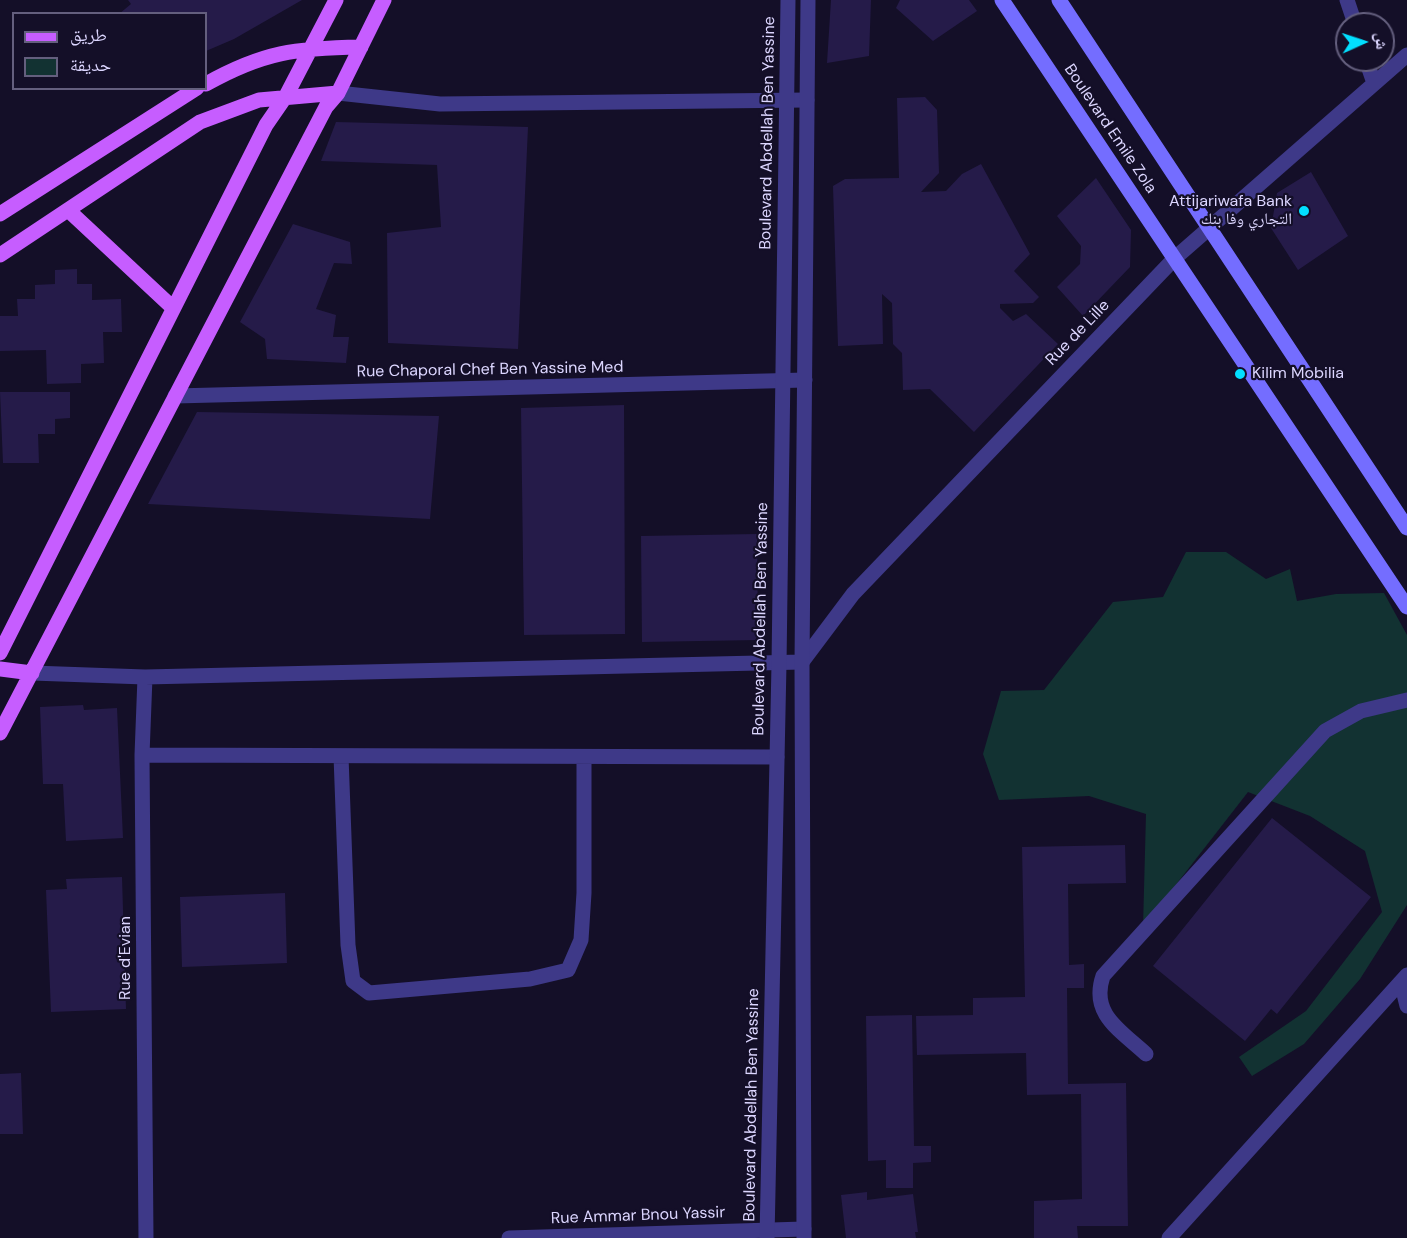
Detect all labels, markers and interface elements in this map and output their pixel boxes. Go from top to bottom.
legend [12,12,207,90]
north arrow [1335,12,1395,72]
street label: Boulevard Abdellah Ben Yassine [756,16,780,250]
text: طريق [70,23,107,47]
text: ش [1371,32,1392,50]
text: حديقة [70,53,111,77]
street label: Boulevard Emile Zola [1060,61,1160,197]
place label: Attijariwafa Bank التجاري وفا بنك [1169,192,1292,230]
marker: Attijariwafa Bank التجاري وفا بنك [1297,204,1311,218]
street label: Rue de Lille [1042,296,1114,370]
street label: Rue Chaporal Chef Ben Yassine Med [356,358,624,382]
place label: Kilim Mobilia [1252,364,1344,384]
marker: Kilim Mobilia [1233,367,1247,381]
street label: Boulevard Abdellah Ben Yassine [749,502,773,736]
street label: Rue d'Evian [116,916,136,1000]
street label: Boulevard Abdellah Ben Yassine [740,988,764,1222]
street label: Rue Ammar Bnou Yassir [551,1203,725,1229]

